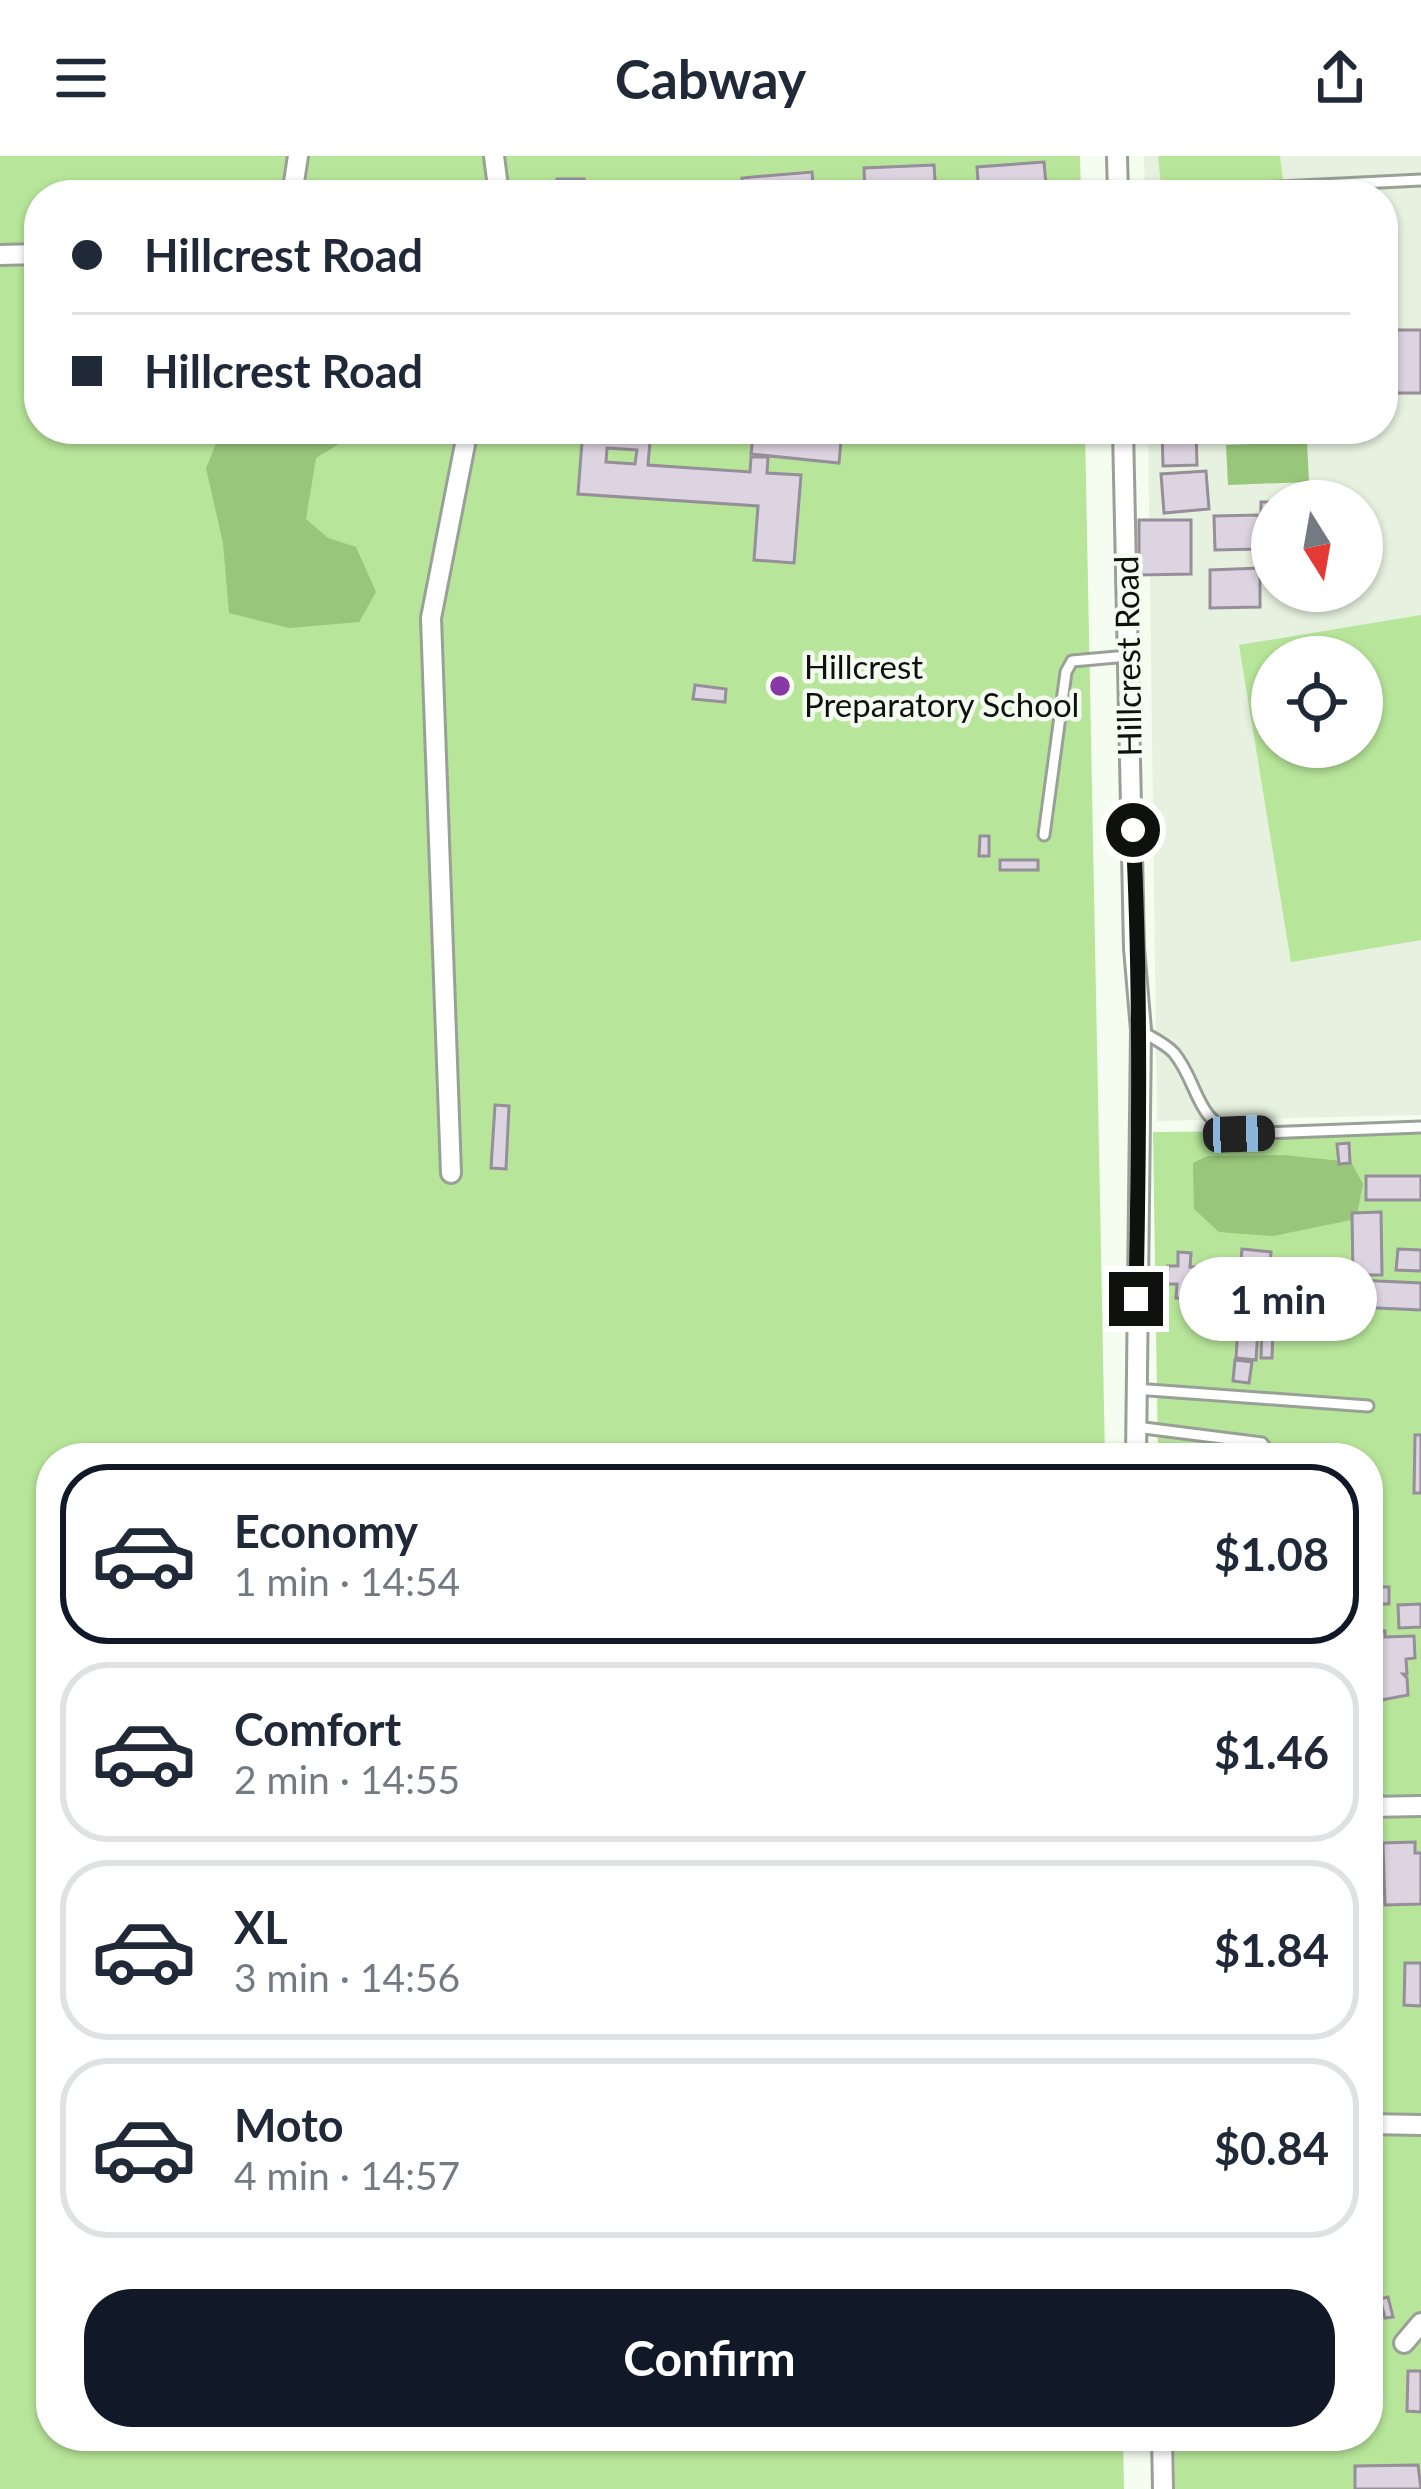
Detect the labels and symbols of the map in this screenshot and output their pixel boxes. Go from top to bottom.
north arrow [1251,480,1383,612]
street label: Hillcrest Road [1105,555,1149,757]
place label: Hillcrest Preparatory School [804,646,1079,724]
marker: Hillcrest Preparatory School [767,673,793,699]
route start [1106,803,1160,857]
car [1202,1115,1276,1153]
callout: 1 min [1178,1257,1376,1341]
route end [1109,1272,1163,1326]

